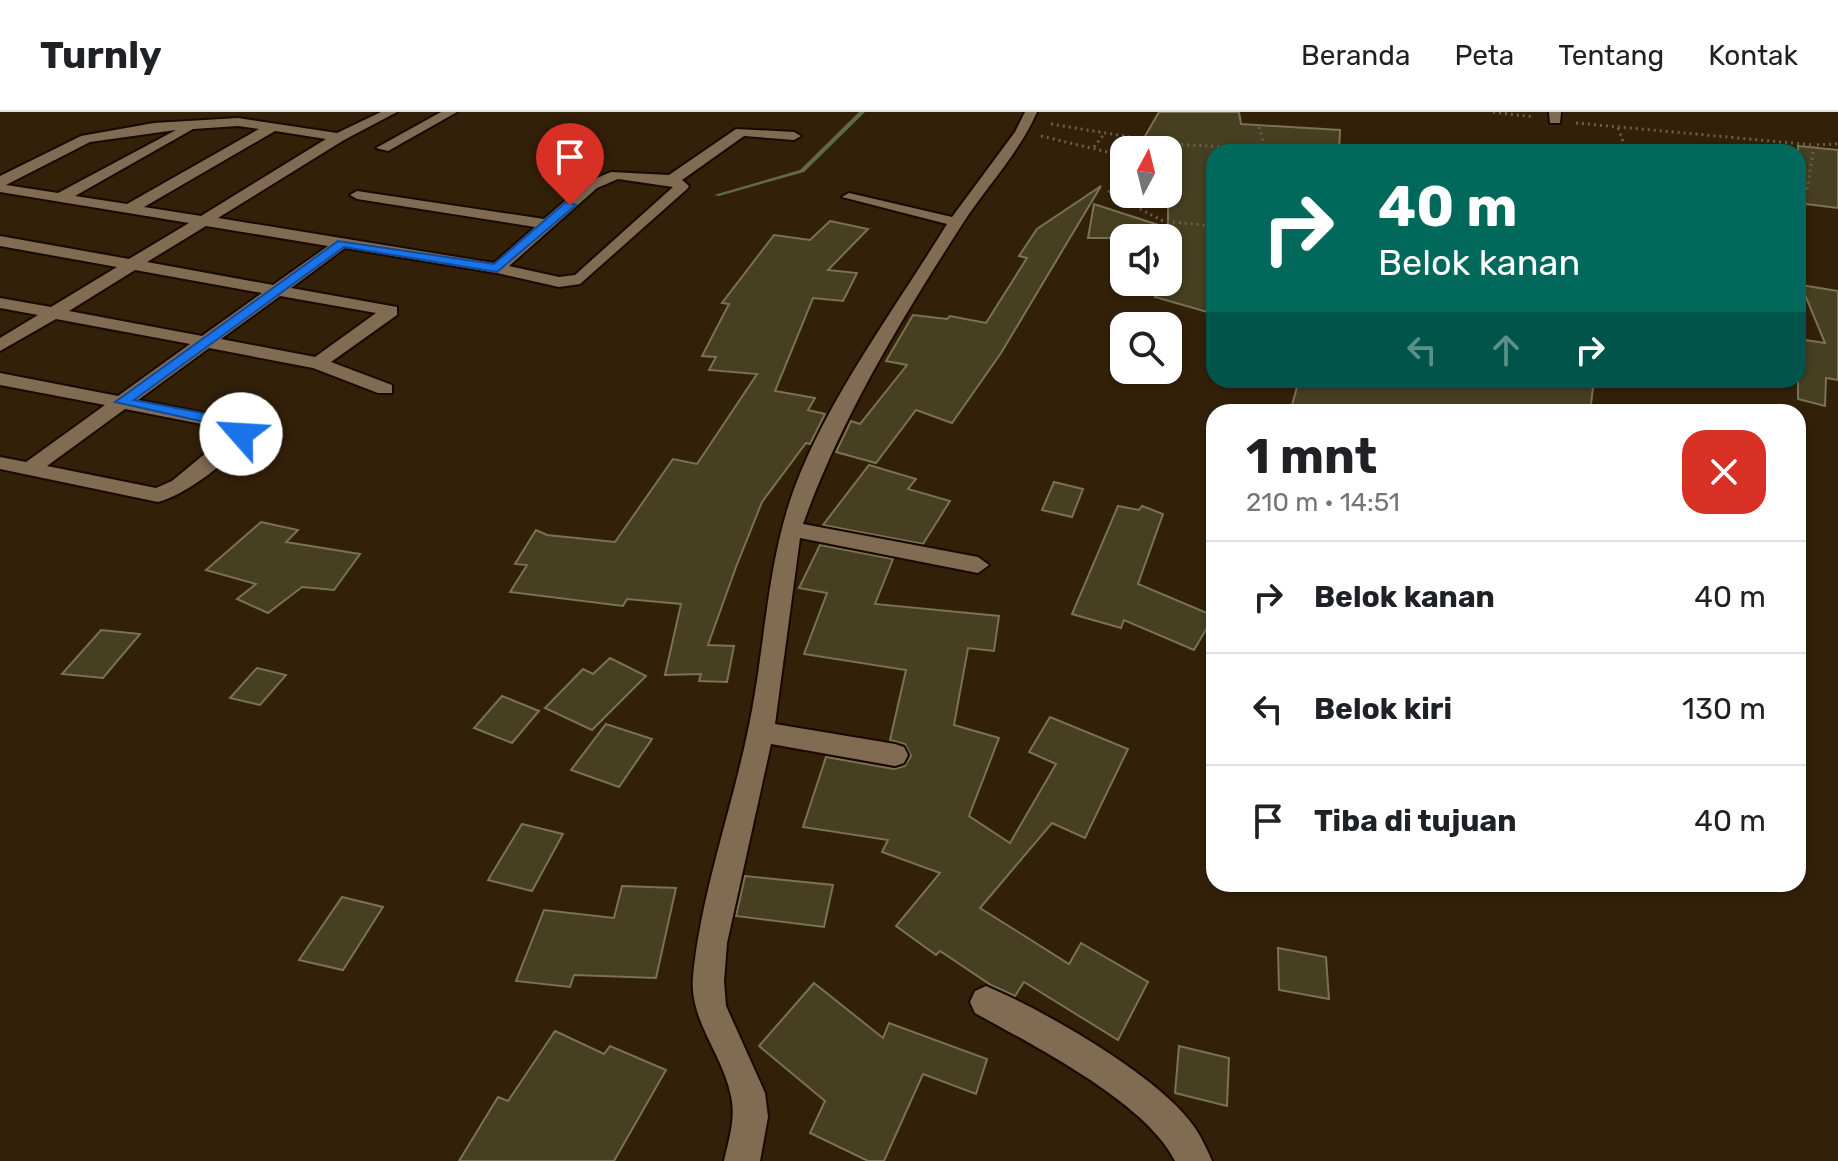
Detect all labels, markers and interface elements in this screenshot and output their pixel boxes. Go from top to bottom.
text: Turnly [40,32,162,78]
text: Beranda [1301,39,1410,72]
text: Peta [1454,39,1514,72]
text: Tentang [1558,39,1664,72]
text: Kontak [1708,39,1798,72]
pin [536,123,604,205]
icon: arrive [548,135,592,179]
north arrow [1110,136,1182,208]
map controls [1110,136,1182,384]
text: 40 m [1378,174,1518,240]
icon: right [1246,176,1350,280]
button: sound [1110,224,1182,296]
text: Belok kanan [1378,241,1580,284]
button: search [1110,312,1182,384]
icon: left [1400,328,1444,372]
icon: ahead [1484,328,1528,372]
icon: right [1568,328,1612,372]
position arrow [199,392,283,476]
text: 1 mnt [1246,428,1377,485]
button: close [1682,430,1766,514]
text: 210 m · 14:51 [1246,487,1400,518]
icon: right [1246,575,1290,619]
text: Belok kanan [1314,579,1495,615]
text: 40 m [1694,579,1766,615]
icon: left [1246,687,1290,731]
text: Belok kiri [1314,691,1452,727]
text: 130 m [1682,691,1766,727]
icon: arrive [1246,799,1290,843]
text: Tiba di tujuan [1314,803,1516,839]
text: 40 m [1694,803,1766,839]

